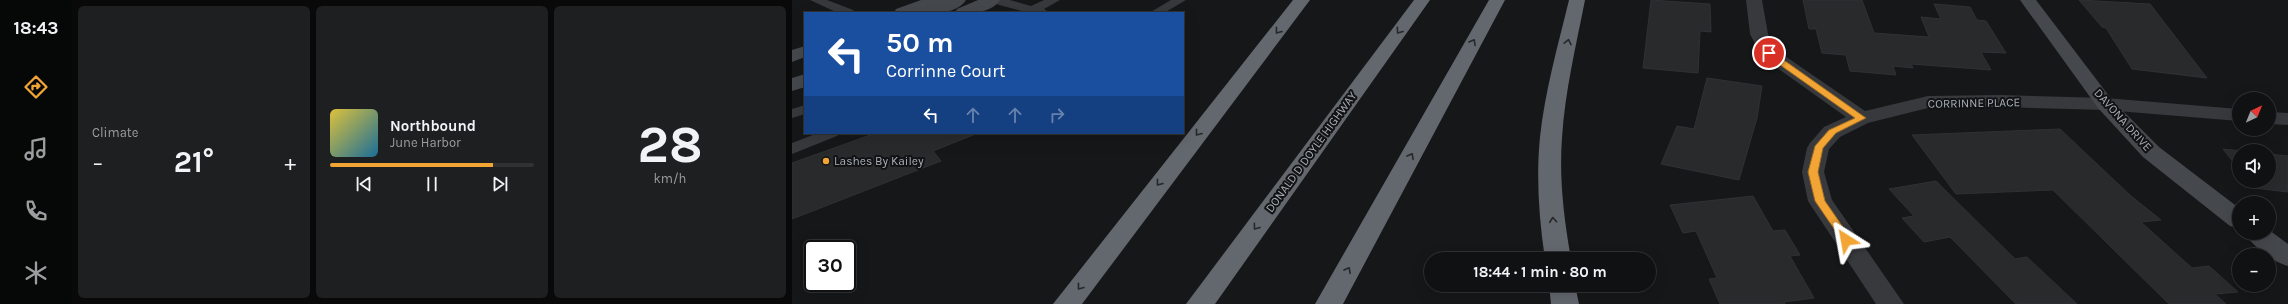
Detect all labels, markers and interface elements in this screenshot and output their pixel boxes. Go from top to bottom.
text: 18:43 [14,17,58,39]
text: 50 m [886,26,954,59]
one-way arrow [1276,26,1283,33]
one-way arrow [1397,27,1404,34]
icon: left [820,28,872,80]
pin [1752,36,1786,70]
one-way arrow [1469,39,1476,46]
one-way arrow [1563,39,1572,45]
icon: arrive [1758,42,1780,64]
text: Corrinne Court [886,60,1006,82]
icon: directions [22,73,50,101]
street label: DAVONA DRIVE [2091,86,2155,154]
street label: DONALD D DOYLE HIGHWAY [1262,89,1360,215]
north arrow [2232,92,2276,136]
map controls [2232,92,2276,292]
street label: CORRINNE PLACE [1928,95,2020,111]
icon: left [920,104,942,126]
icon: ahead [962,104,984,126]
icon: ahead [1004,104,1026,126]
icon: right [1046,104,1068,126]
text: 28 [637,114,703,175]
text: Northbound [390,117,476,135]
text: Climate [92,125,138,140]
one-way arrow [1196,129,1203,136]
icon: music [22,135,50,163]
text: June Harbor [390,135,461,150]
text: 21° [174,144,214,180]
button: sound [2232,144,2276,188]
text: − [92,150,104,176]
text: + [284,150,296,176]
one-way arrow [1406,153,1413,160]
place label: Lashes By Kailey [834,154,924,168]
marker: Lashes By Kailey [821,156,831,166]
text: km/h [654,171,686,186]
icon: previous [353,173,375,195]
icon: pause [421,173,443,195]
icon: next [489,173,511,195]
one-way arrow [1157,179,1164,186]
button: + [2232,196,2276,240]
icon: phone [22,197,50,225]
one-way arrow [1549,217,1558,223]
position arrow [1825,219,1867,261]
one-way arrow [1253,223,1261,230]
speed limit sign: 30 [804,240,856,292]
button: − [2232,248,2276,292]
icon: climate [22,259,50,287]
text: 18:44 · 1 min · 80 m [1473,263,1607,281]
one-way arrow [1343,267,1350,274]
one-way arrow [1078,282,1085,289]

